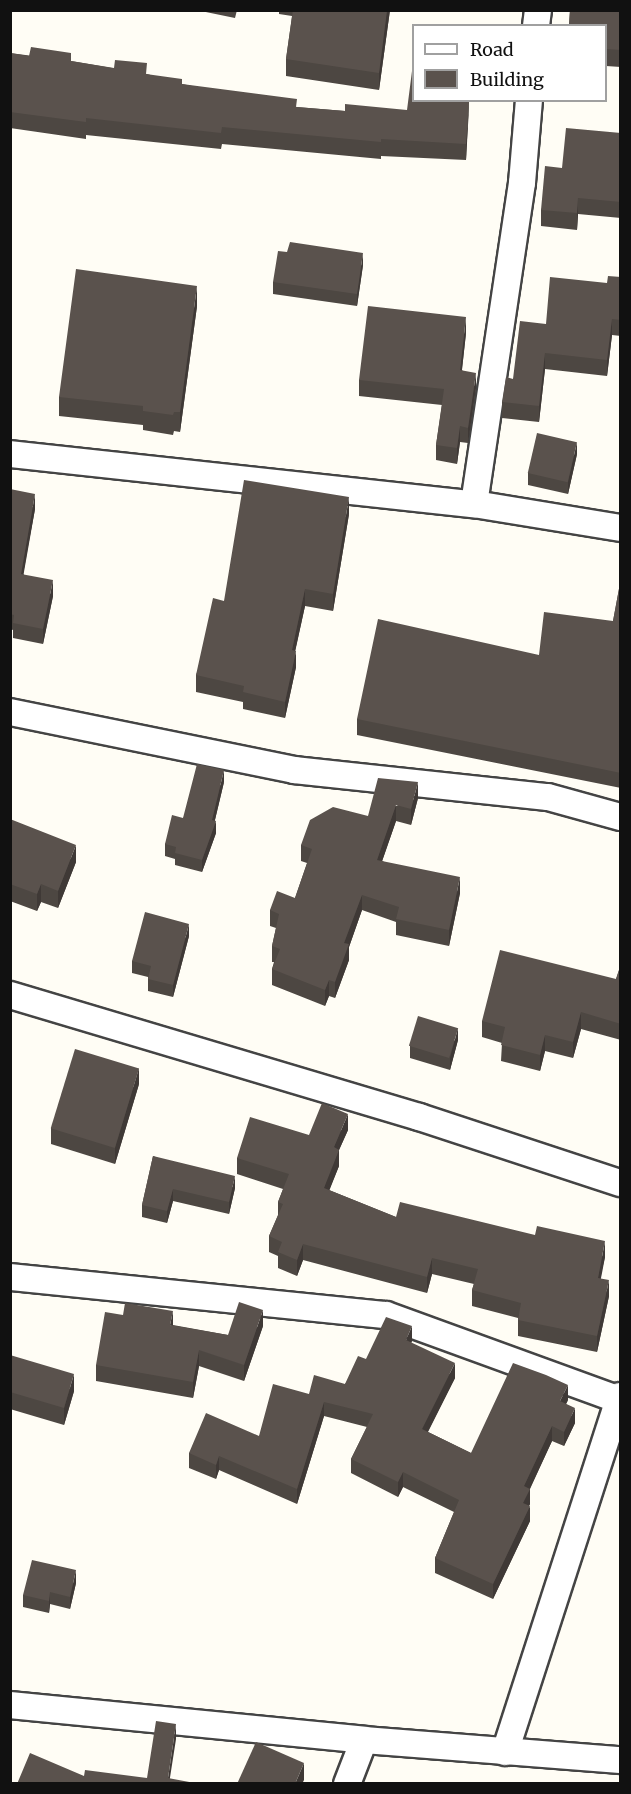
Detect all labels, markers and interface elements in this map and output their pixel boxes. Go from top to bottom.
legend [412,24,607,102]
text: Road [470,38,514,61]
text: Building [470,68,544,91]

